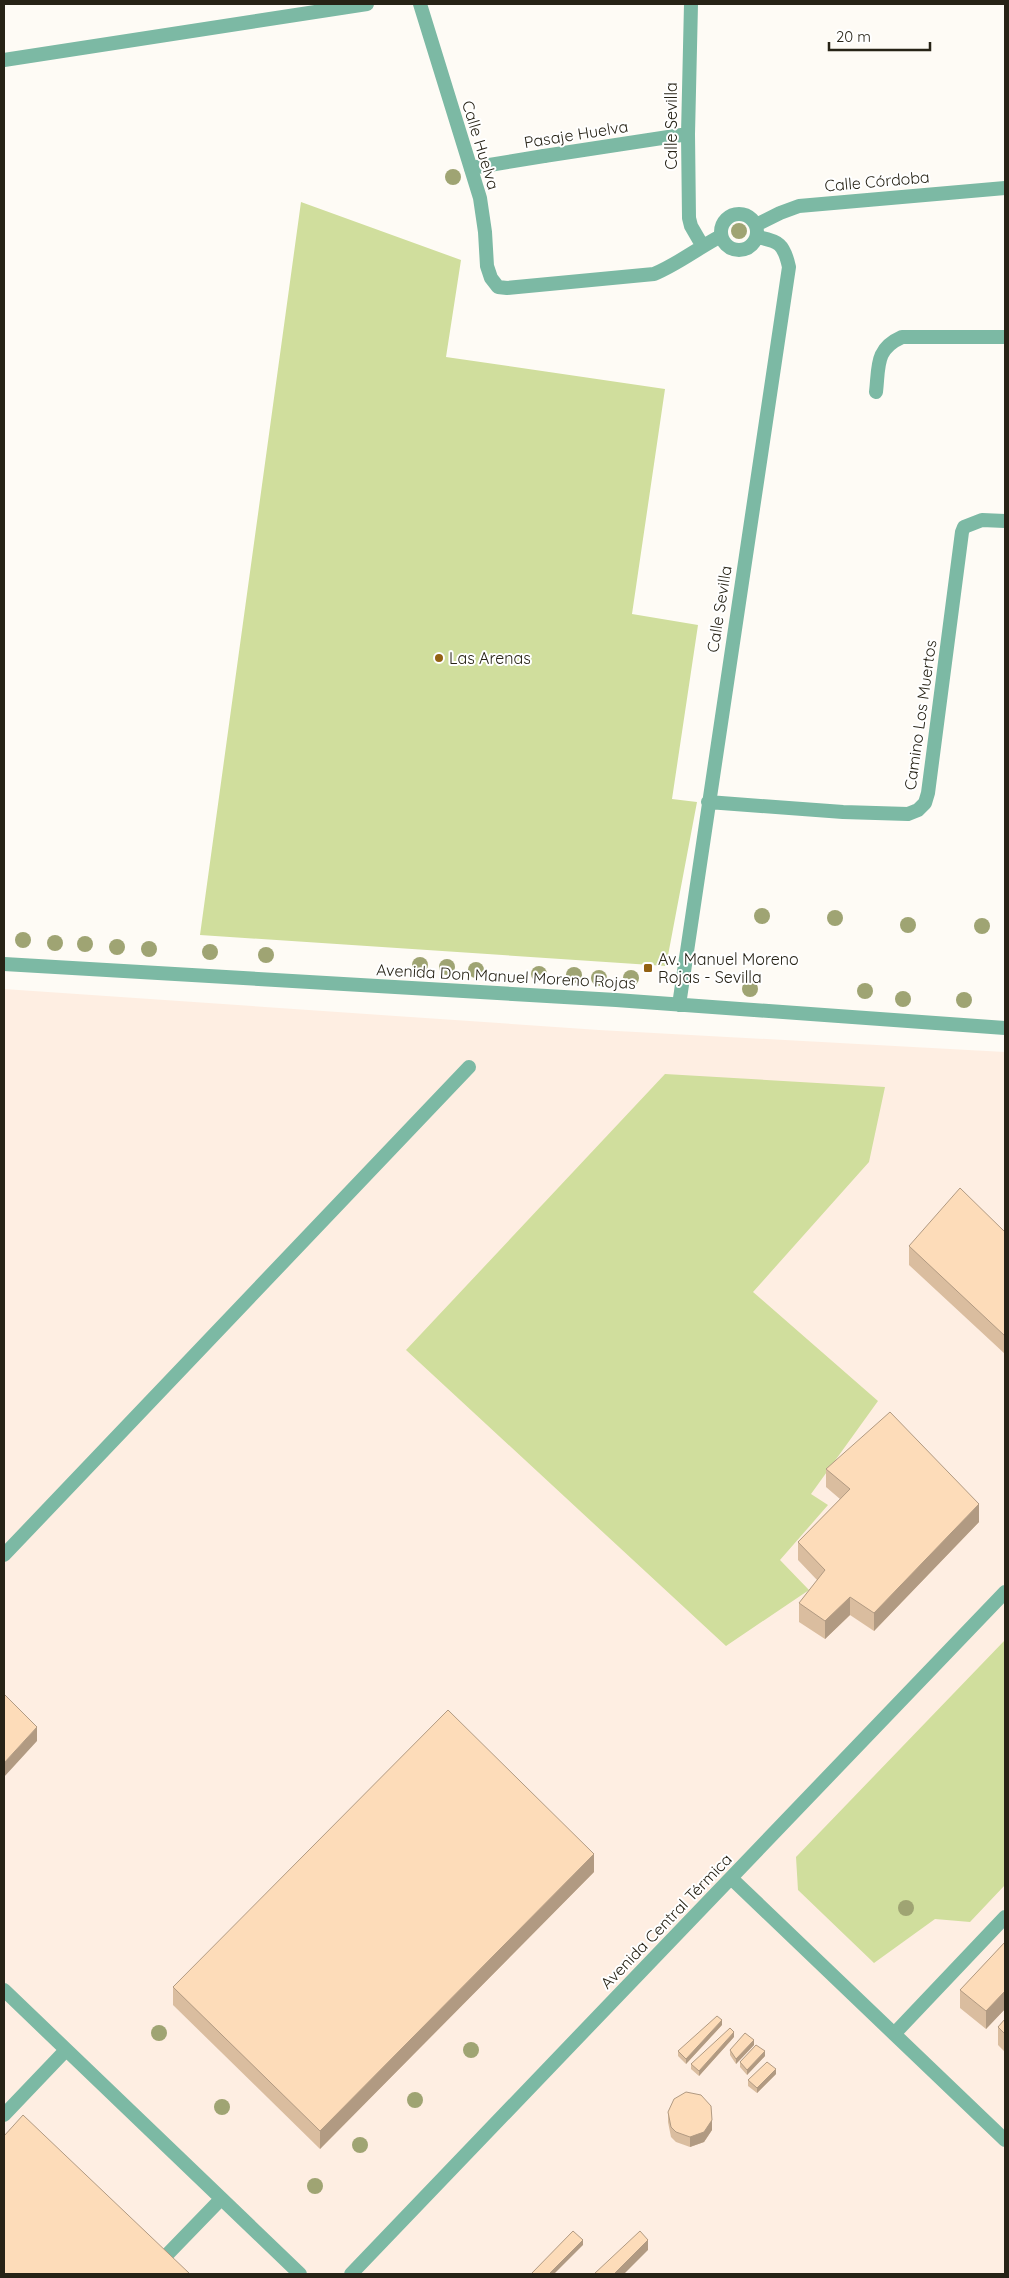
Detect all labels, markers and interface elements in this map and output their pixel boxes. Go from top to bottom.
scale bar [829,20,930,52]
text: 20 m [836,27,871,46]
street label: Calle Sevilla [661,82,681,170]
street label: Calle Huelva [458,98,504,192]
street label: Pasaje Huelva [522,116,630,152]
street label: Calle Córdoba [824,166,930,196]
street label: Calle Sevilla [702,564,736,654]
street label: Camino Los Muertos [900,639,940,791]
place label: Las Arenas [449,648,531,668]
marker: Las Arenas [433,652,445,664]
place label: Av. Manuel Moreno Rojas - Sevilla [658,949,799,987]
street label: Avenida Don Manuel Moreno Rojas [376,959,636,993]
marker: Av. Manuel Moreno Rojas - Sevilla [642,962,654,974]
street label: Avenida Central Térmica [596,1849,736,1993]

